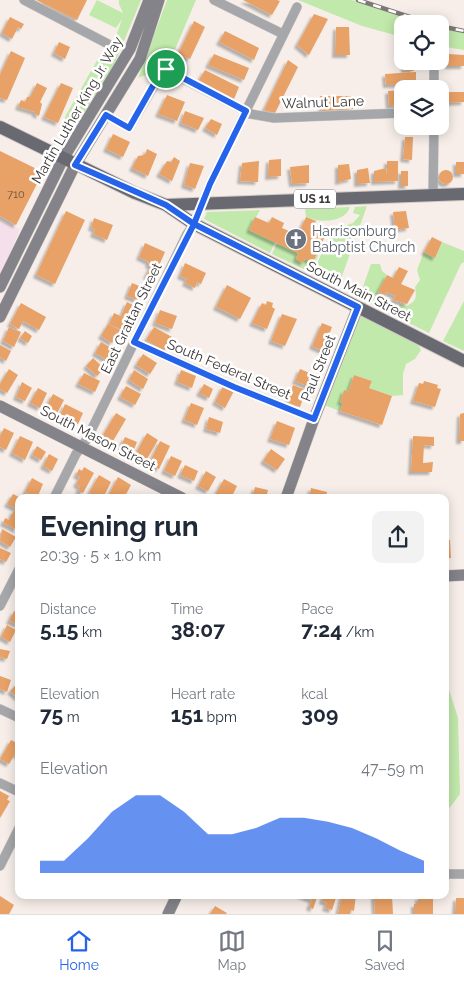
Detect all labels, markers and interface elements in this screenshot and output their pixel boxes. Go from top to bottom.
map controls [394,15,449,135]
button: locate [394,15,449,70]
street label: Martin Luther King Jr. Way [28,33,126,186]
pin [145,48,187,90]
icon: arrive [152,55,180,83]
button: layers [394,80,449,135]
street label: Walnut Lane [282,93,364,111]
house number: 710 [7,188,25,201]
road number: US 11 [294,190,336,208]
place label: Harrisonburg Babptist Church [312,223,416,255]
church icon: Harrisonburg Babptist Church [284,227,308,251]
street label: South Main Street [304,258,414,324]
street label: East Grattan Street [97,260,165,376]
street label: Paul Street [297,332,339,404]
street label: South Federal Street [165,336,294,402]
street label: South Mason Street [38,402,159,474]
text: Evening run [40,510,199,543]
button: share [372,511,424,563]
text: 20:39 · 5 × 1.0 km [40,546,161,565]
text: Distance [40,601,96,617]
text: Time [171,601,203,617]
text: Pace [301,601,333,617]
text: 5.15 [40,617,78,642]
text: 38:07 [171,617,225,642]
text: 7:24 [301,617,342,642]
text: km [78,624,102,640]
text: /km [342,624,374,640]
text: Elevation [40,686,99,702]
text: Heart rate [171,686,235,702]
text: kcal [301,686,328,702]
text: 75 [40,702,63,727]
text: 151 [171,702,203,727]
text: 309 [301,702,338,727]
text: m [63,709,80,725]
text: bpm [203,709,237,725]
text: Elevation [40,759,108,778]
text: 47–59 m [361,759,424,778]
tab: Home [59,927,99,973]
tab: Map [218,927,246,973]
tab: Saved [365,927,405,973]

